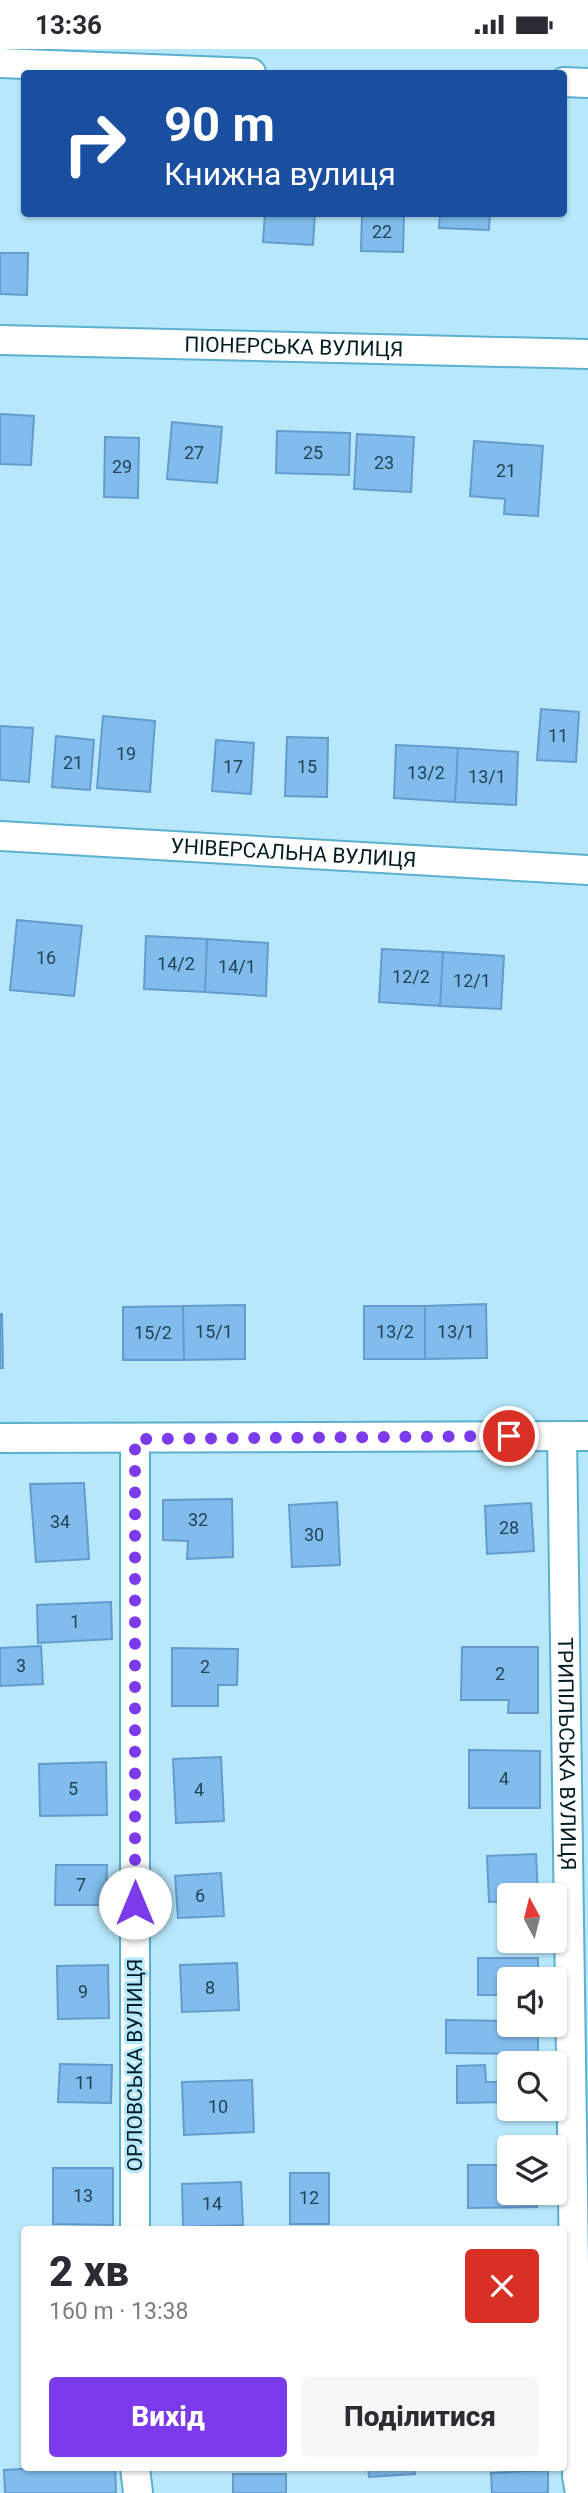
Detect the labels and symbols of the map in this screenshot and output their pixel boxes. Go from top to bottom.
house number: 22 [372,221,392,242]
street label: ПІОНЕРСЬКА ВУЛИЦЯ [184,332,404,362]
house number: 27 [184,442,204,463]
house number: 25 [303,442,323,463]
house number: 23 [374,452,394,473]
house number: 29 [112,456,132,477]
house number: 21 [496,460,516,481]
house number: 11 [548,725,568,746]
house number: 19 [116,743,136,764]
house number: 21 [63,752,83,773]
house number: 17 [223,756,243,777]
house number: 15 [297,756,317,777]
house number: 13/2 [407,762,445,783]
house number: 13/1 [468,766,506,787]
street label: УНІВЕРСАЛЬНА ВУЛИЦЯ [170,834,417,872]
house number: 16 [36,947,56,968]
house number: 14/2 [157,953,195,974]
house number: 14/1 [218,956,256,977]
house number: 12/2 [392,966,430,987]
house number: 12/1 [453,970,491,991]
house number: 15/1 [195,1321,233,1342]
house number: 13/2 [376,1321,414,1342]
house number: 13/1 [437,1321,475,1342]
house number: 15/2 [134,1322,172,1343]
pin [479,1406,539,1466]
house number: 32 [188,1509,208,1530]
house number: 34 [50,1511,70,1532]
house number: 28 [499,1517,519,1538]
house number: 30 [304,1524,324,1545]
house number: 1 [70,1611,80,1632]
street label: ТРИПІЛЬСЬКА ВУЛИЦЯ [553,1637,580,1871]
house number: 3 [16,1655,26,1676]
house number: 2 [200,1656,210,1677]
house number: 2 [495,1663,505,1684]
house number: 4 [499,1768,509,1789]
house number: 5 [68,1778,78,1799]
house number: 4 [194,1779,204,1800]
position arrow [98,1866,172,1940]
house number: 7 [76,1874,86,1895]
north arrow [497,1883,567,1953]
house number: 6 [195,1885,205,1906]
street label: ОРЛОВСЬКА ВУЛИЦЯ [123,1959,147,2171]
house number: 8 [205,1977,215,1998]
house number: 9 [78,1981,88,2002]
house number: 11 [75,2072,95,2093]
house number: 10 [208,2096,228,2117]
house number: 13 [73,2185,93,2206]
house number: 12 [299,2187,319,2208]
house number: 14 [202,2193,222,2214]

